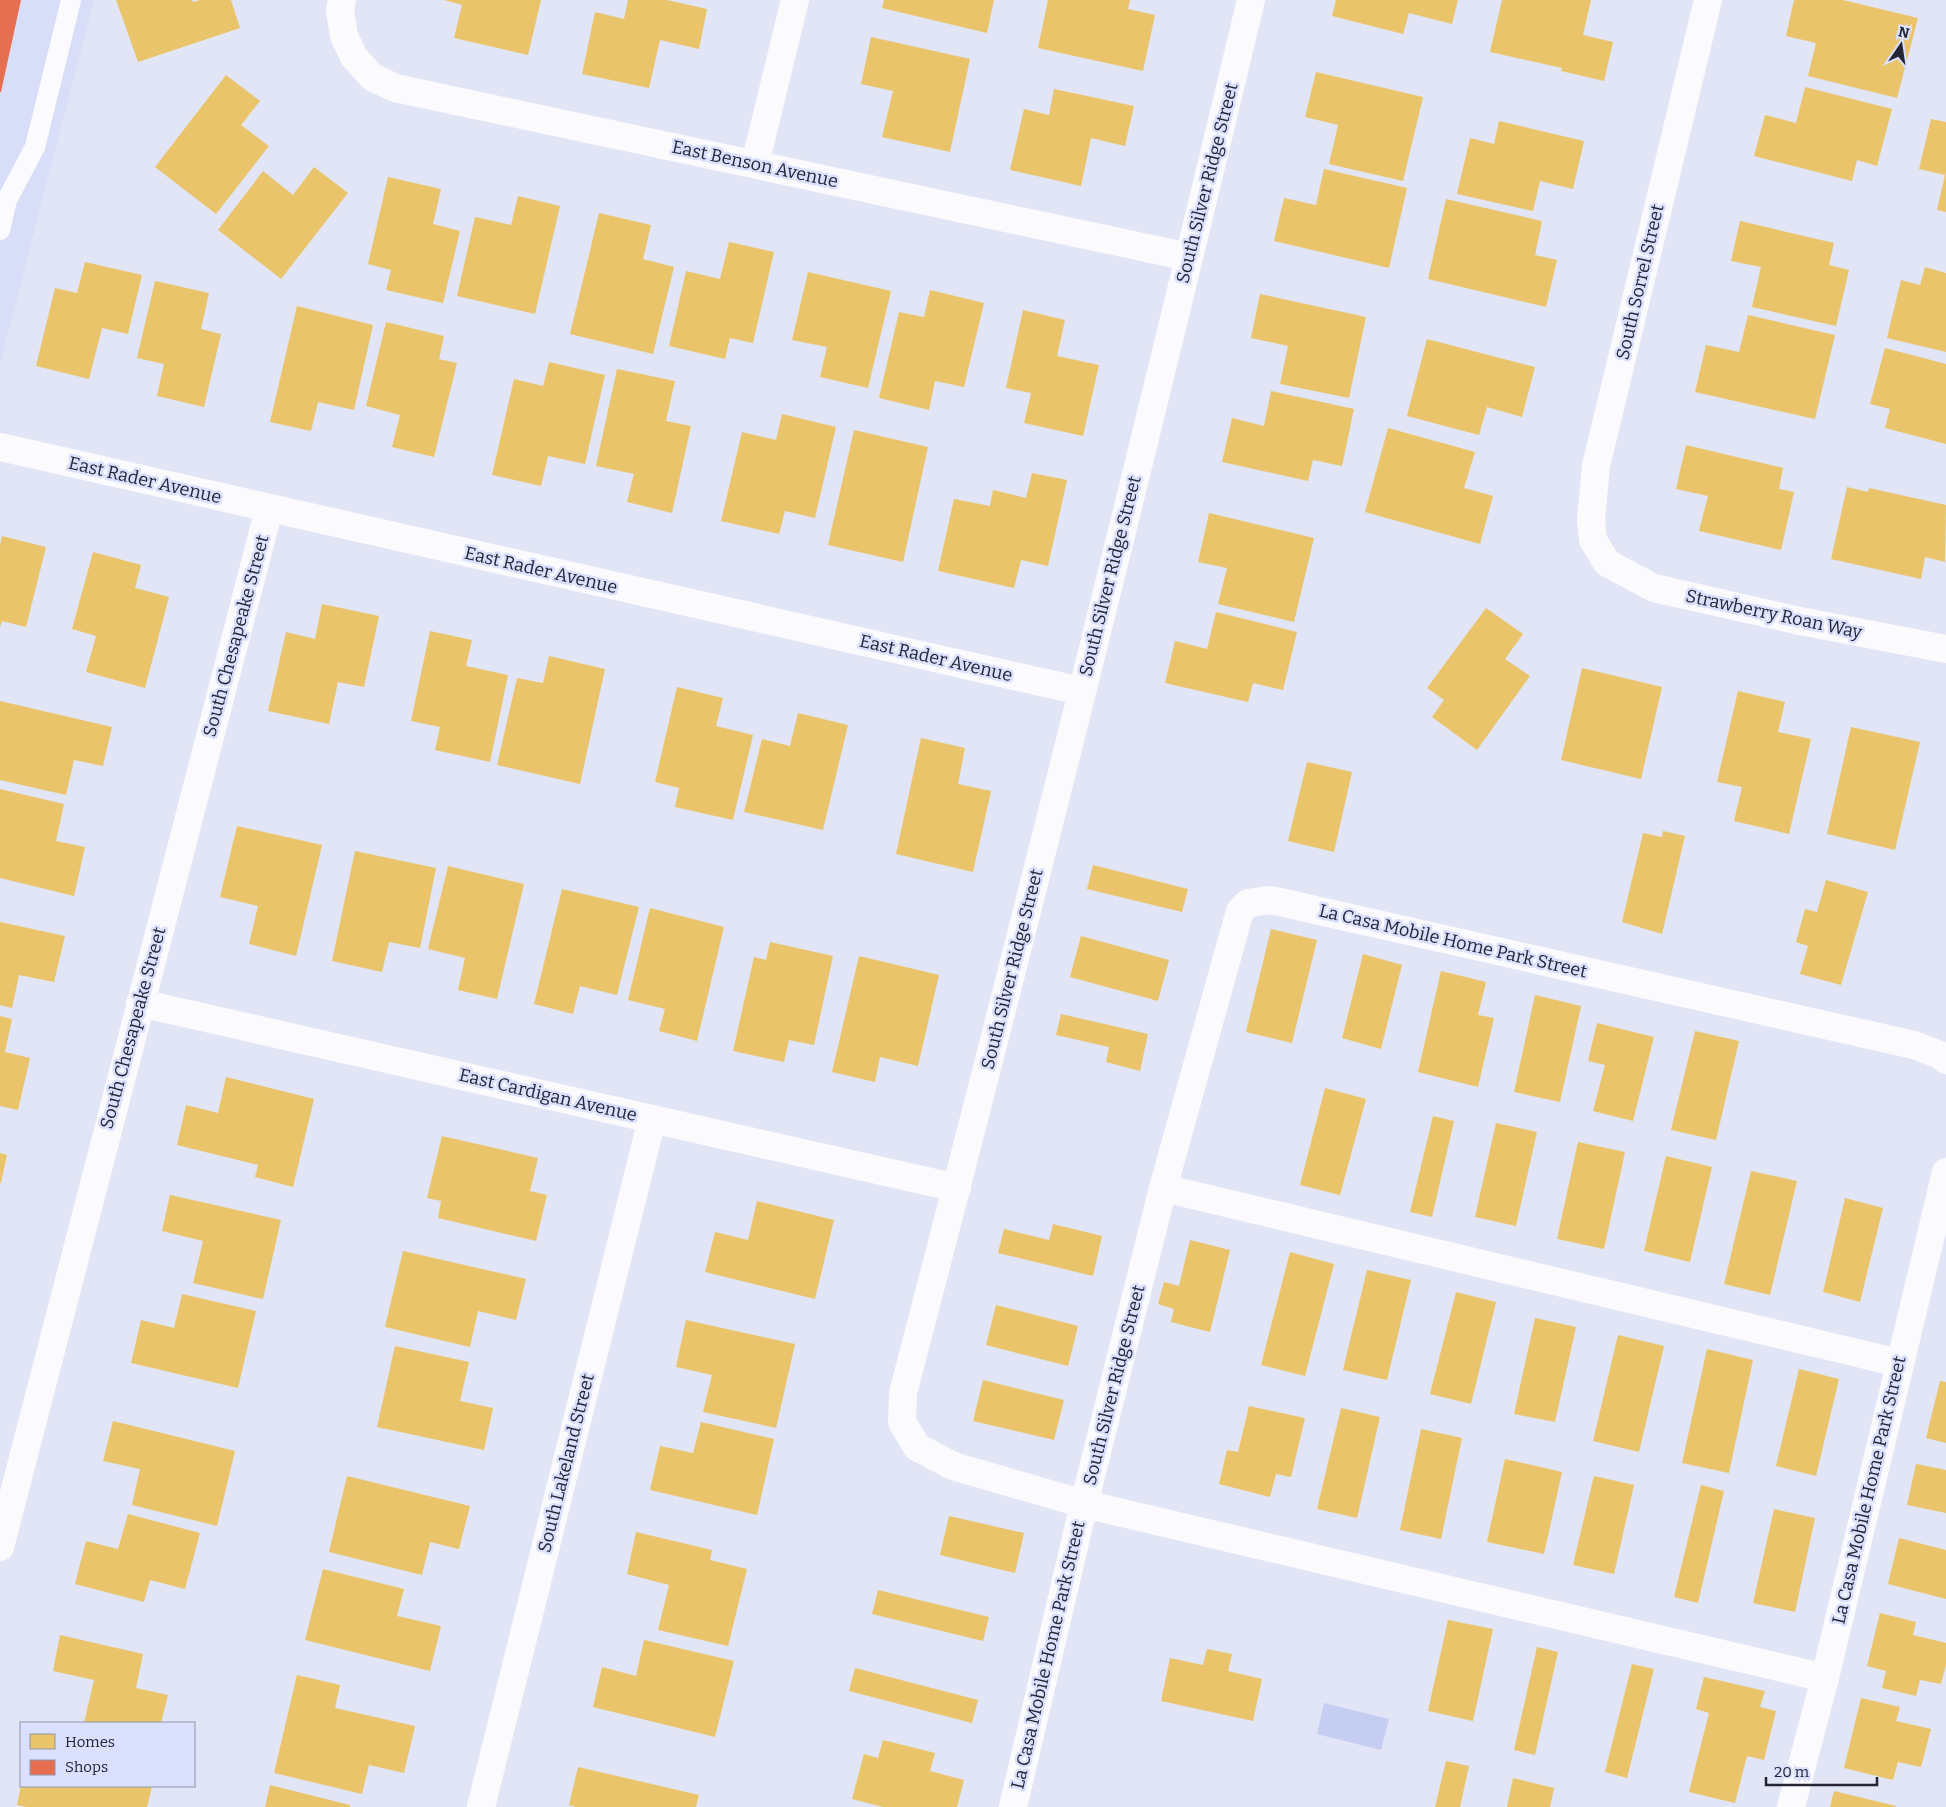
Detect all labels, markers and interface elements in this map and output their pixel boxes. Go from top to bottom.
north arrow [1876,20,1926,70]
text: N [1897,23,1911,42]
street label: South Silver Ridge Street [1171,80,1243,286]
street label: East Benson Avenue [670,136,840,192]
street label: South Sorrel Street [1611,202,1669,362]
street label: East Rader Avenue [66,452,224,508]
street label: South Silver Ridge Street [1074,473,1146,679]
street label: South Chesapeake Street [198,532,274,739]
street label: East Rader Avenue [462,542,620,598]
street label: Strawberry Roan Way [1684,585,1865,644]
street label: East Rader Avenue [857,630,1015,686]
street label: South Silver Ridge Street [976,866,1048,1072]
street label: La Casa Mobile Home Park Street [1317,899,1590,983]
street label: South Chesapeake Street [95,924,171,1131]
street label: East Cardigan Avenue [457,1064,639,1126]
street label: South Silver Ridge Street [1078,1282,1150,1488]
street label: La Casa Mobile Home Park Street [1827,1353,1911,1626]
street label: South Lakeland Street [533,1371,599,1555]
street label: La Casa Mobile Home Park Street [1006,1518,1090,1791]
legend [20,1722,195,1787]
text: Homes [65,1733,115,1751]
scale bar [1766,1754,1877,1786]
text: Shops [65,1758,108,1776]
text: 20 m [1774,1763,1810,1781]

